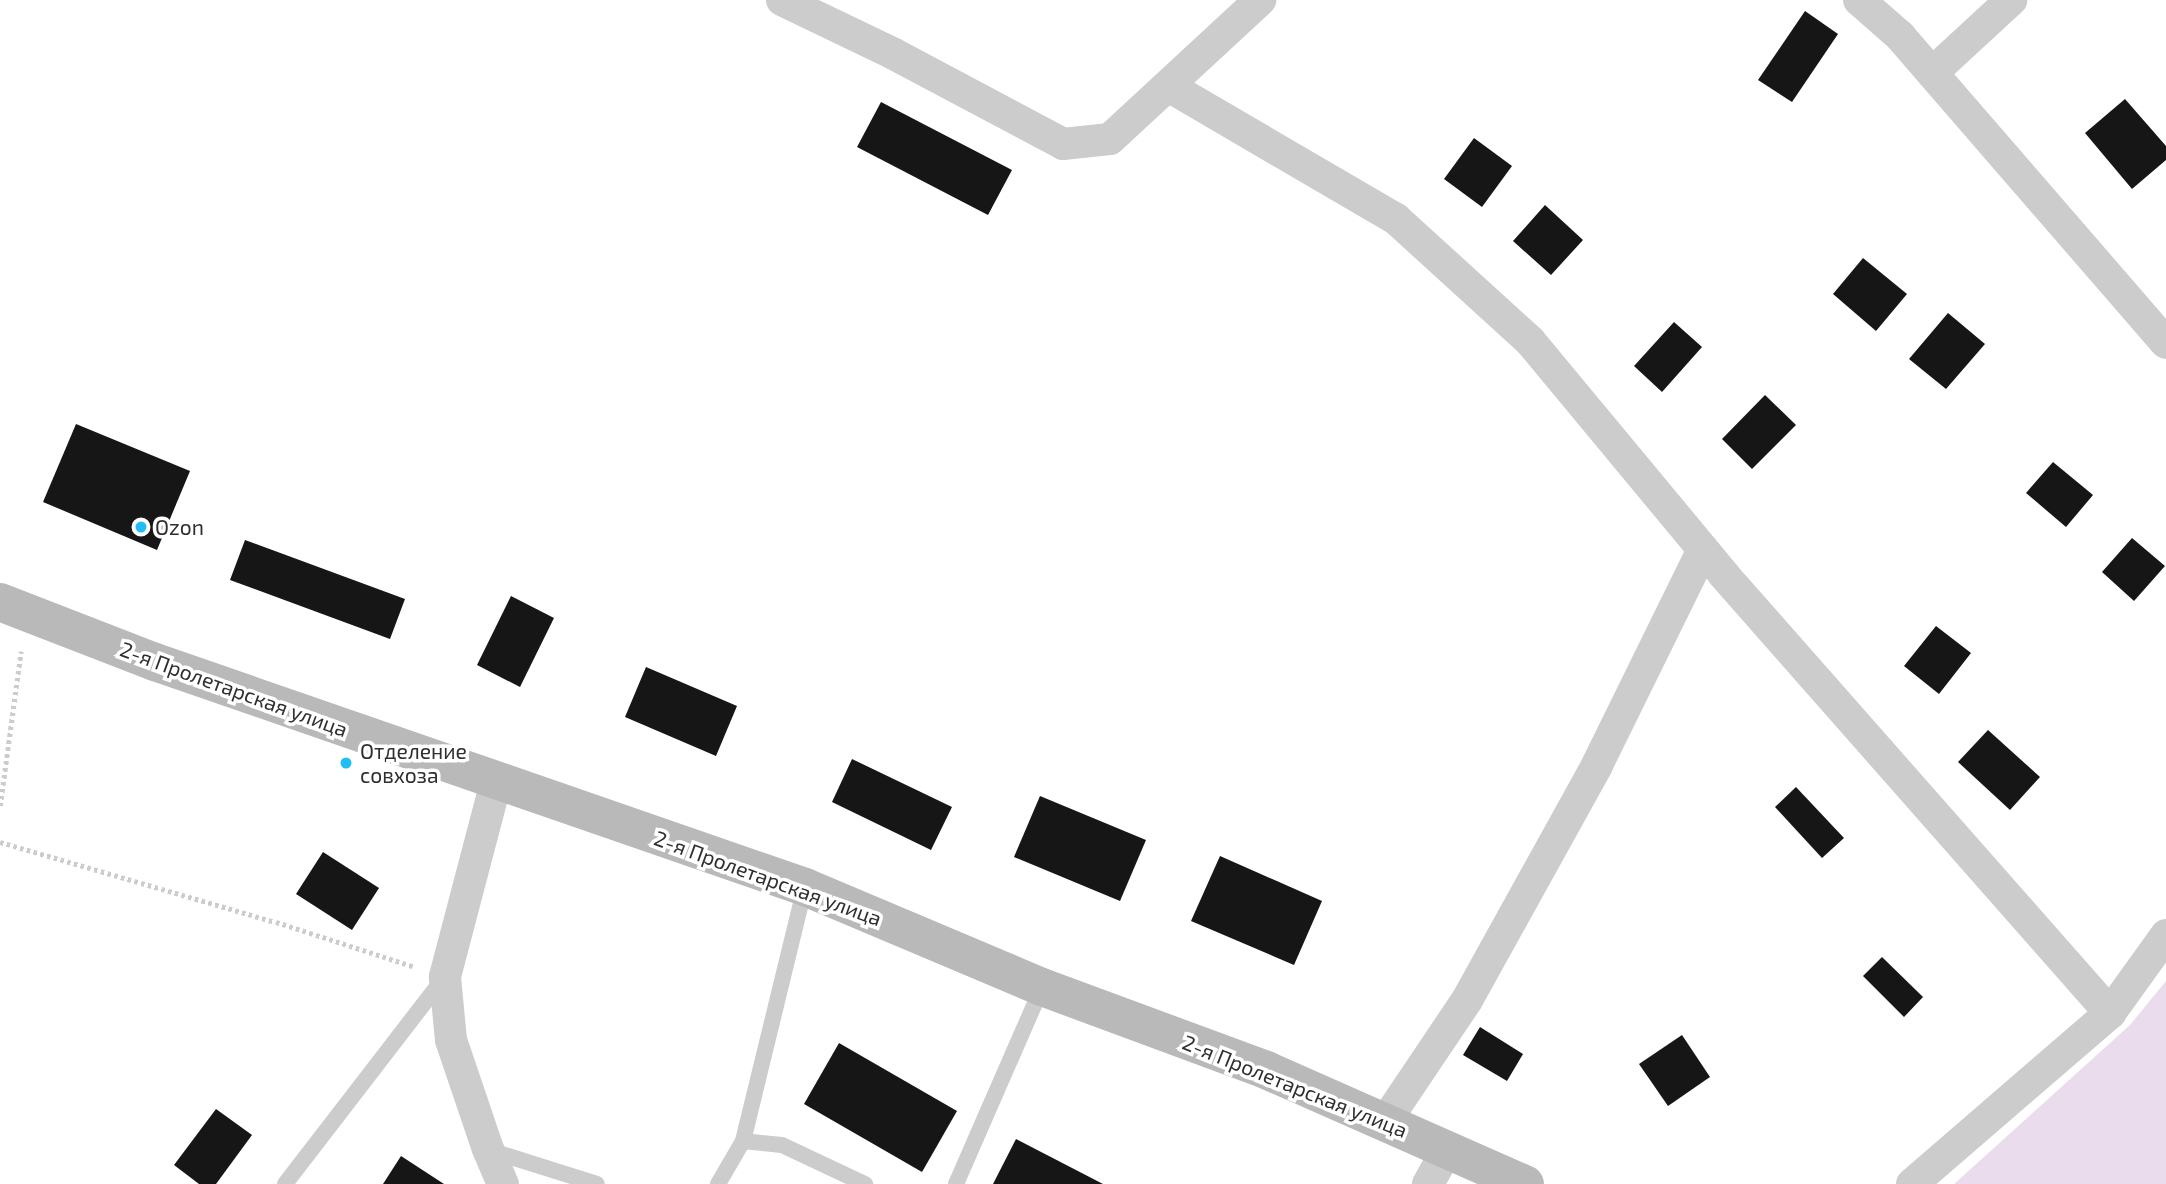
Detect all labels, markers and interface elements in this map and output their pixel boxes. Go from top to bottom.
place label: Ozon [155,514,204,540]
marker: Ozon [133,519,149,535]
street label: 2-я Пролетарская улица [117,636,351,742]
place label: Отделение совхоза [360,738,467,788]
marker: Отделение совхоза [338,755,354,771]
street label: 2-я Пролетарская улица [651,825,885,931]
street label: 2-я Пролетарская улица [1179,1029,1411,1143]

